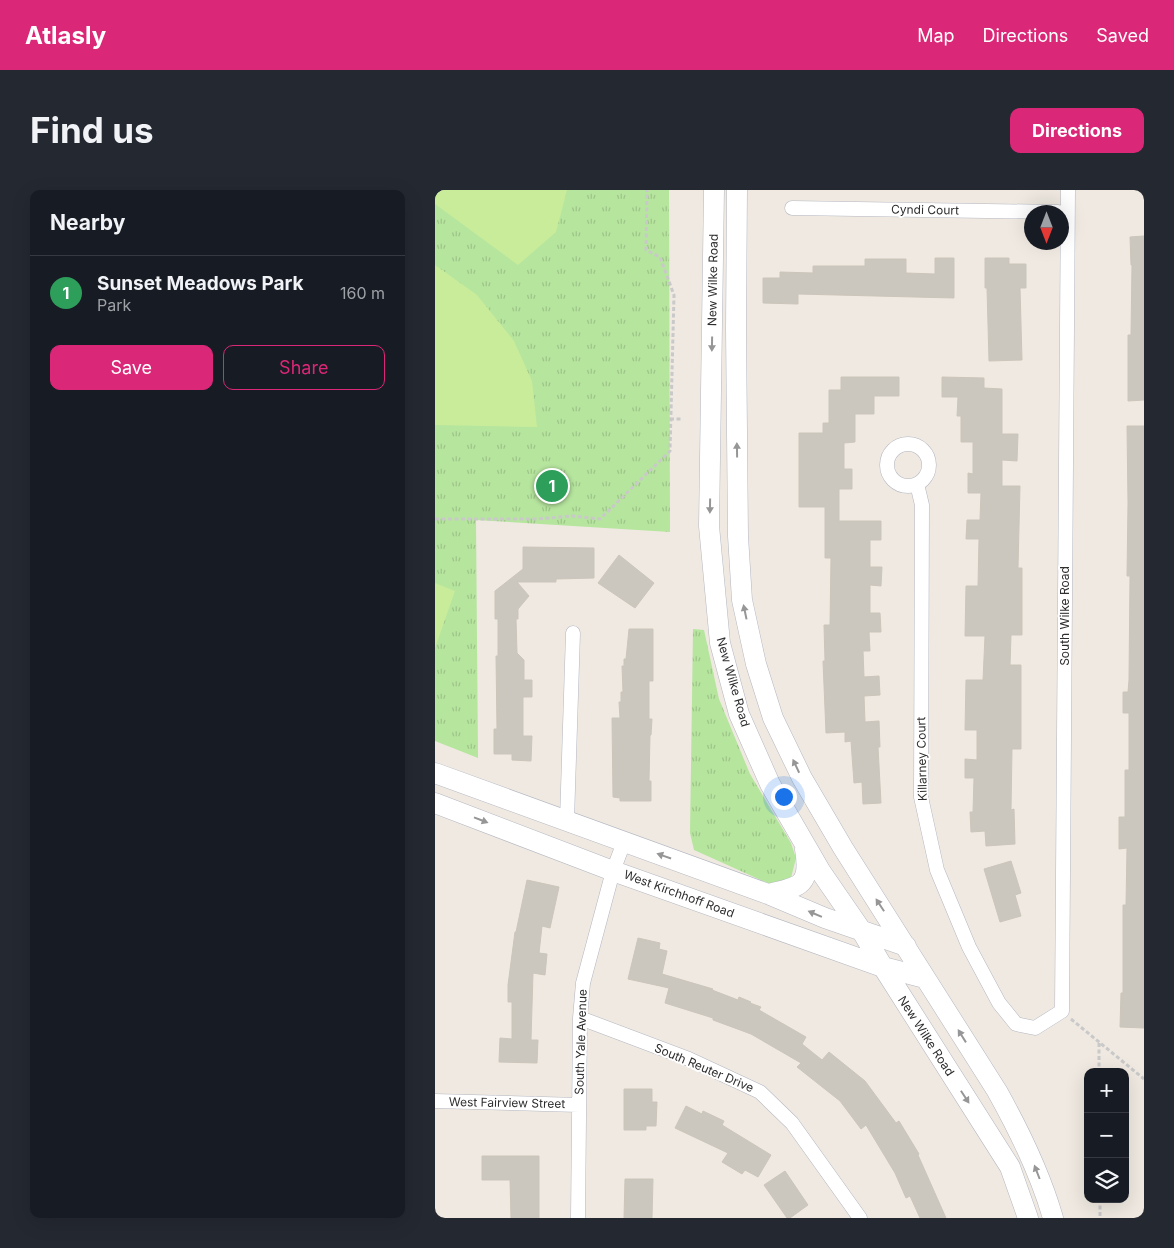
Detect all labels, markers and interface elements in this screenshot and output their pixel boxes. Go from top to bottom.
text: Atlasly [25,21,106,50]
text: Map [917,25,955,46]
text: Directions [983,25,1068,46]
text: Saved [1096,25,1149,46]
button: Directions [1010,108,1144,153]
text: Find us [30,109,154,151]
street label: Cyndi Court [891,201,959,218]
north arrow [1024,205,1069,250]
text: Nearby [50,210,125,235]
street label: New Wilke Road [704,234,721,326]
text: Sunset Meadows Park [97,272,304,295]
text: 1 [63,283,69,303]
text: 160 m [340,283,385,303]
text: Park [97,295,131,315]
one-way arrow [708,336,716,352]
button: Save [50,345,213,390]
button: Share [223,345,385,390]
one-way arrow [733,442,741,458]
pin: 1 [536,467,568,505]
one-way arrow [706,498,714,514]
street label: South Wilke Road [1057,566,1072,666]
one-way arrow [741,605,749,620]
street label: New Wilke Road [714,635,753,728]
street label: Killarney Court [913,717,930,801]
one-way arrow [792,759,800,773]
your location [771,784,797,810]
one-way arrow [473,817,488,824]
one-way arrow [656,852,671,859]
street label: West Kirchhoff Road [622,867,736,920]
one-way arrow [875,898,884,912]
one-way arrow [807,910,822,918]
street label: South Yale Avenue [571,989,590,1095]
street label: New Wilke Road [895,993,958,1079]
one-way arrow [957,1029,966,1042]
street label: South Reuter Drive [652,1040,756,1095]
map controls [1084,1068,1129,1203]
button: + [1084,1068,1129,1113]
one-way arrow [961,1090,970,1104]
street label: West Fairview Street [449,1094,565,1111]
button: − [1084,1113,1129,1158]
button: layers [1084,1158,1129,1203]
one-way arrow [1033,1164,1041,1179]

